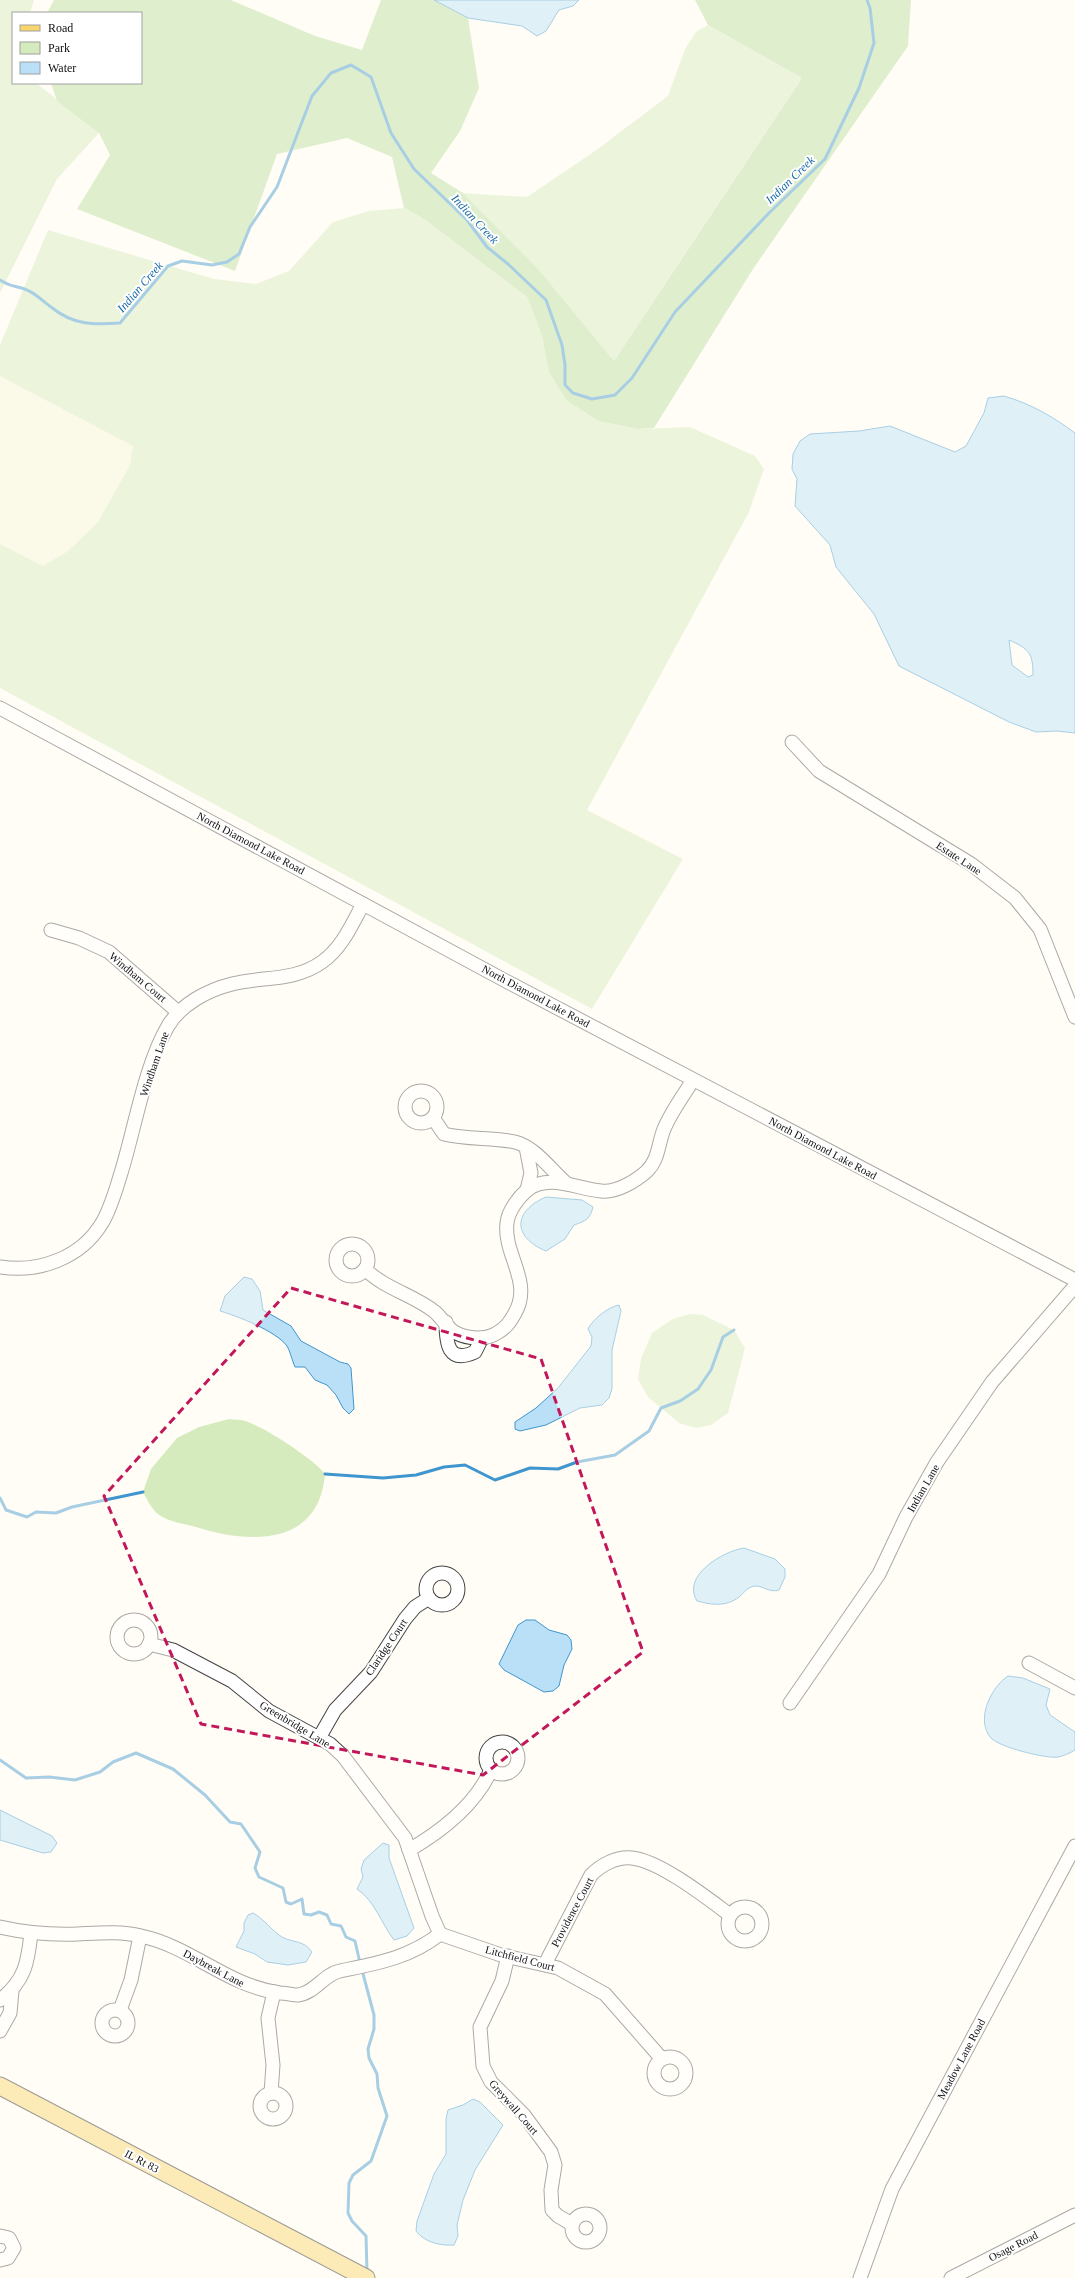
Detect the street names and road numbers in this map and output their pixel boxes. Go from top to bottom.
street label: North Diamond Lake Road [195,810,307,877]
street label: Estate Lane [934,839,984,877]
street label: Windham Court [107,950,169,1004]
street label: North Diamond Lake Road [480,963,592,1030]
street label: Windham Lane [137,1030,171,1098]
street label: North Diamond Lake Road [767,1115,879,1182]
street label: Indian Lane [905,1462,941,1514]
street label: Claridge Court [363,1616,409,1678]
street label: Greenbridge Lane [258,1698,332,1750]
street label: Providence Court [549,1875,595,1949]
street label: Litchfield Court [484,1943,556,1973]
street label: Daybreak Lane [181,1947,247,1989]
street label: Meadow Lane Road [935,2016,987,2101]
street label: Greywall Court [487,2077,541,2137]
street label: IL Rt 83 [123,2147,162,2175]
street label: Osage Road [986,2228,1040,2263]

